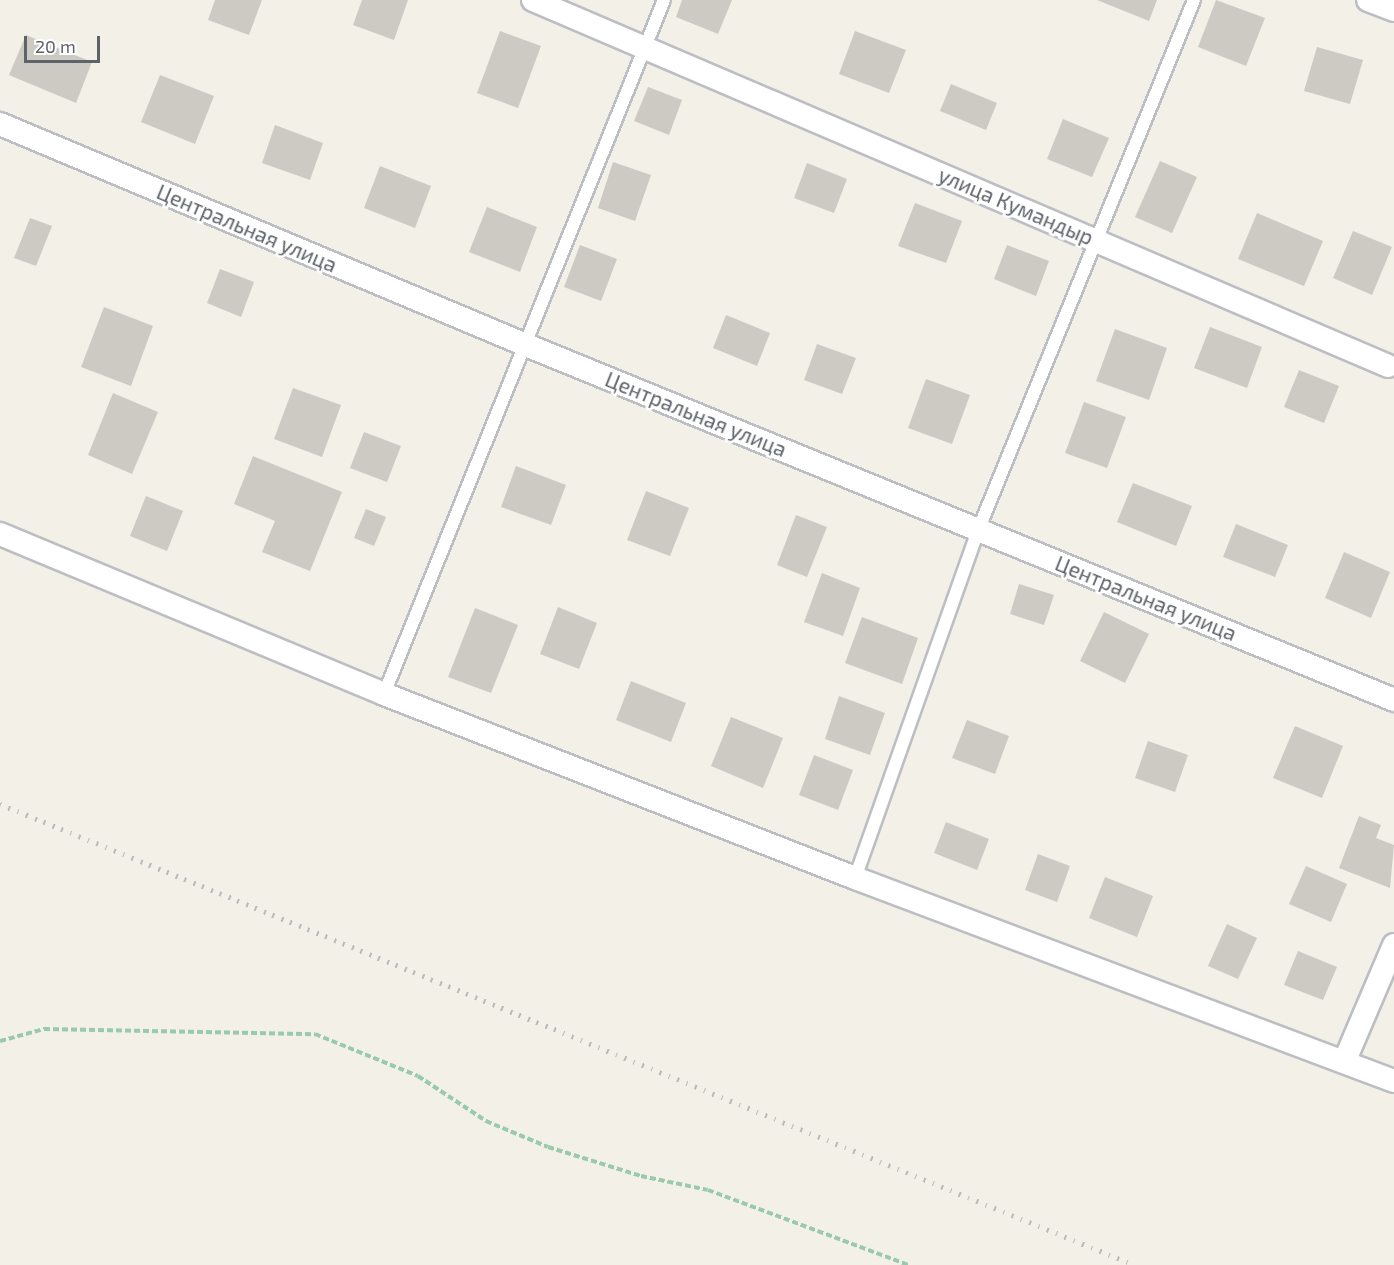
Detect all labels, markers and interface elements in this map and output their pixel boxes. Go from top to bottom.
scale bar [27,24,104,62]
text: 20 m [35,35,76,57]
street label: улица Кумандыр [935,162,1097,250]
street label: Центральная улица [153,179,341,277]
street label: Центральная улица [602,366,790,462]
street label: Центральная улица [1052,550,1240,646]

